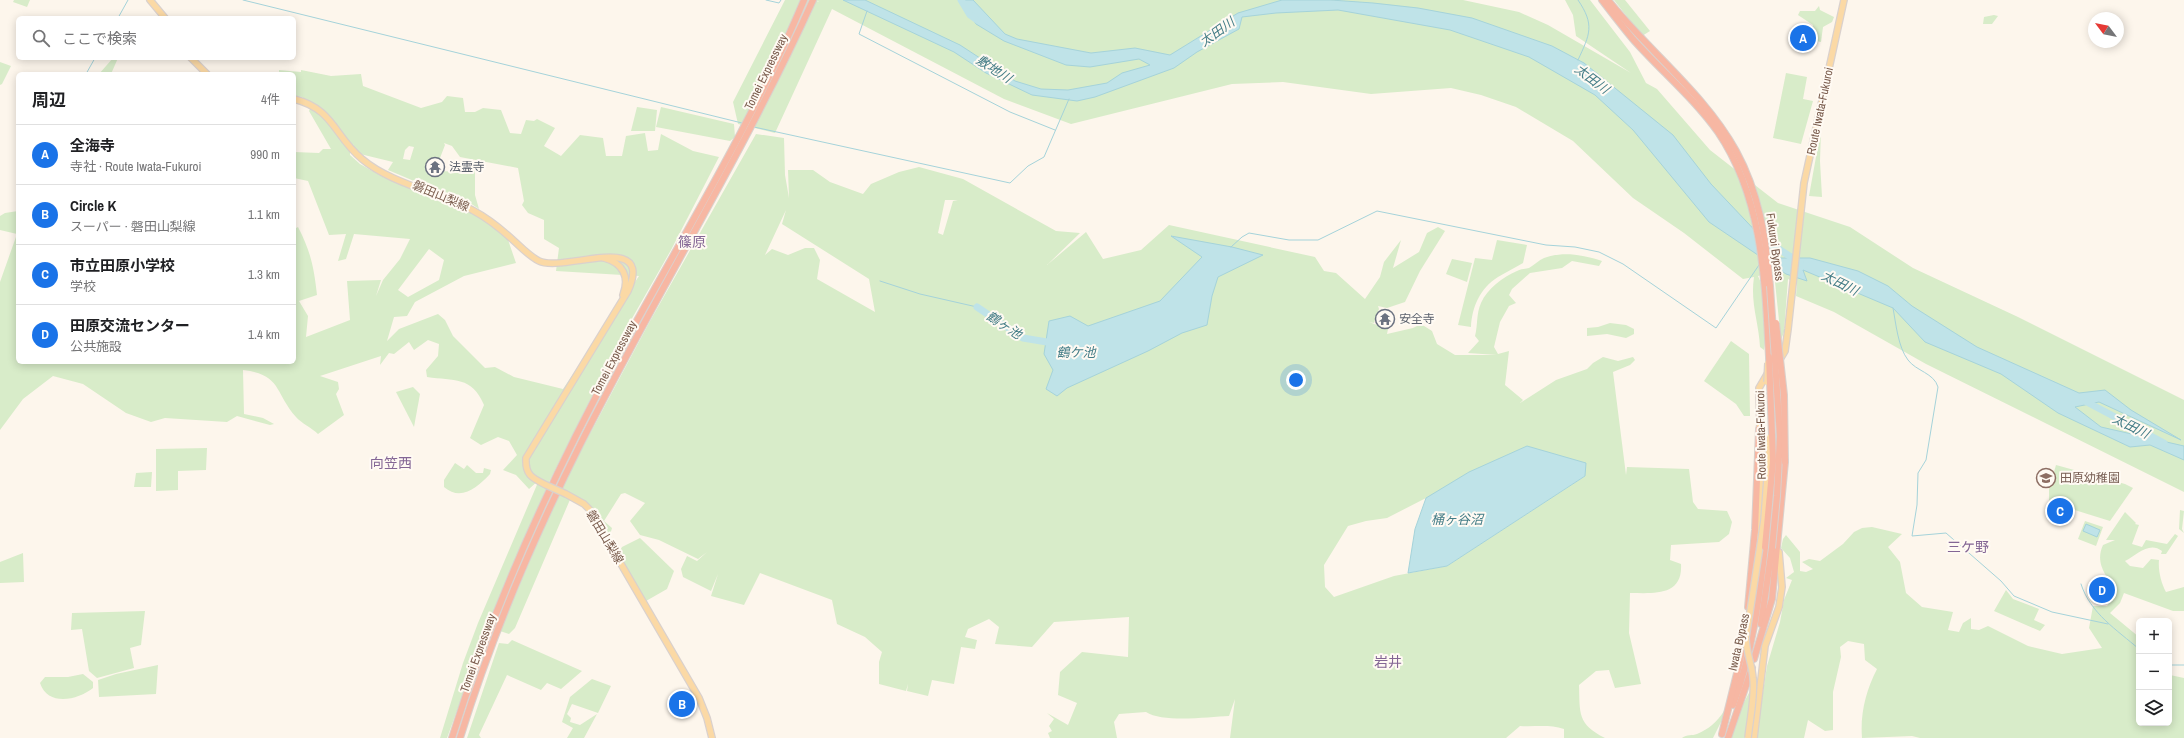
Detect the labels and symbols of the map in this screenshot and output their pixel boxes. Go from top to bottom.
water label: 太田川 [1196,12,1239,50]
north arrow [2088,12,2124,48]
pin: A [1790,23,1816,53]
street label: Tomei Expressway [741,31,791,113]
water label: 敷地川 [973,51,1017,88]
water label: 太田川 [1571,60,1614,99]
street label: Route Iwata-Fukuroi [1803,66,1837,156]
temple icon: 法霊寺 [424,156,446,178]
place label: 法霊寺 [449,159,485,175]
street label: 磐田山梨線 [410,177,472,215]
street label: Fukuroi Bypass [1762,212,1788,282]
district label: 篠原 [678,233,706,251]
water label: 太田川 [1819,267,1863,300]
water label: 鶴ヶ池 [983,307,1027,344]
temple icon: 安全寺 [1374,308,1396,330]
place label: 安全寺 [1399,311,1435,327]
street label: Tomei Expressway [588,318,640,398]
water label: 鶴ケ池 [1056,344,1097,361]
your location [1286,370,1306,390]
street label: Route Iwata-Fukuroi [1752,390,1770,480]
water label: 太田川 [2110,410,2154,443]
district label: 向笠西 [370,454,412,472]
school or university icon: 田原幼稚園 [2035,467,2057,489]
place label: 田原幼稚園 [2060,470,2120,486]
pin: C [2047,496,2073,526]
street label: 磐田山梨線 [583,507,627,567]
water label: 桶ヶ谷沼 [1431,511,1485,528]
district label: 三ケ野 [1947,538,1989,556]
pin: D [2089,575,2115,605]
street label: Tomei Expressway [456,611,500,695]
street label: Iwata Bypass [1725,612,1753,672]
district label: 岩井 [1374,653,1402,671]
pin: B [669,689,695,719]

